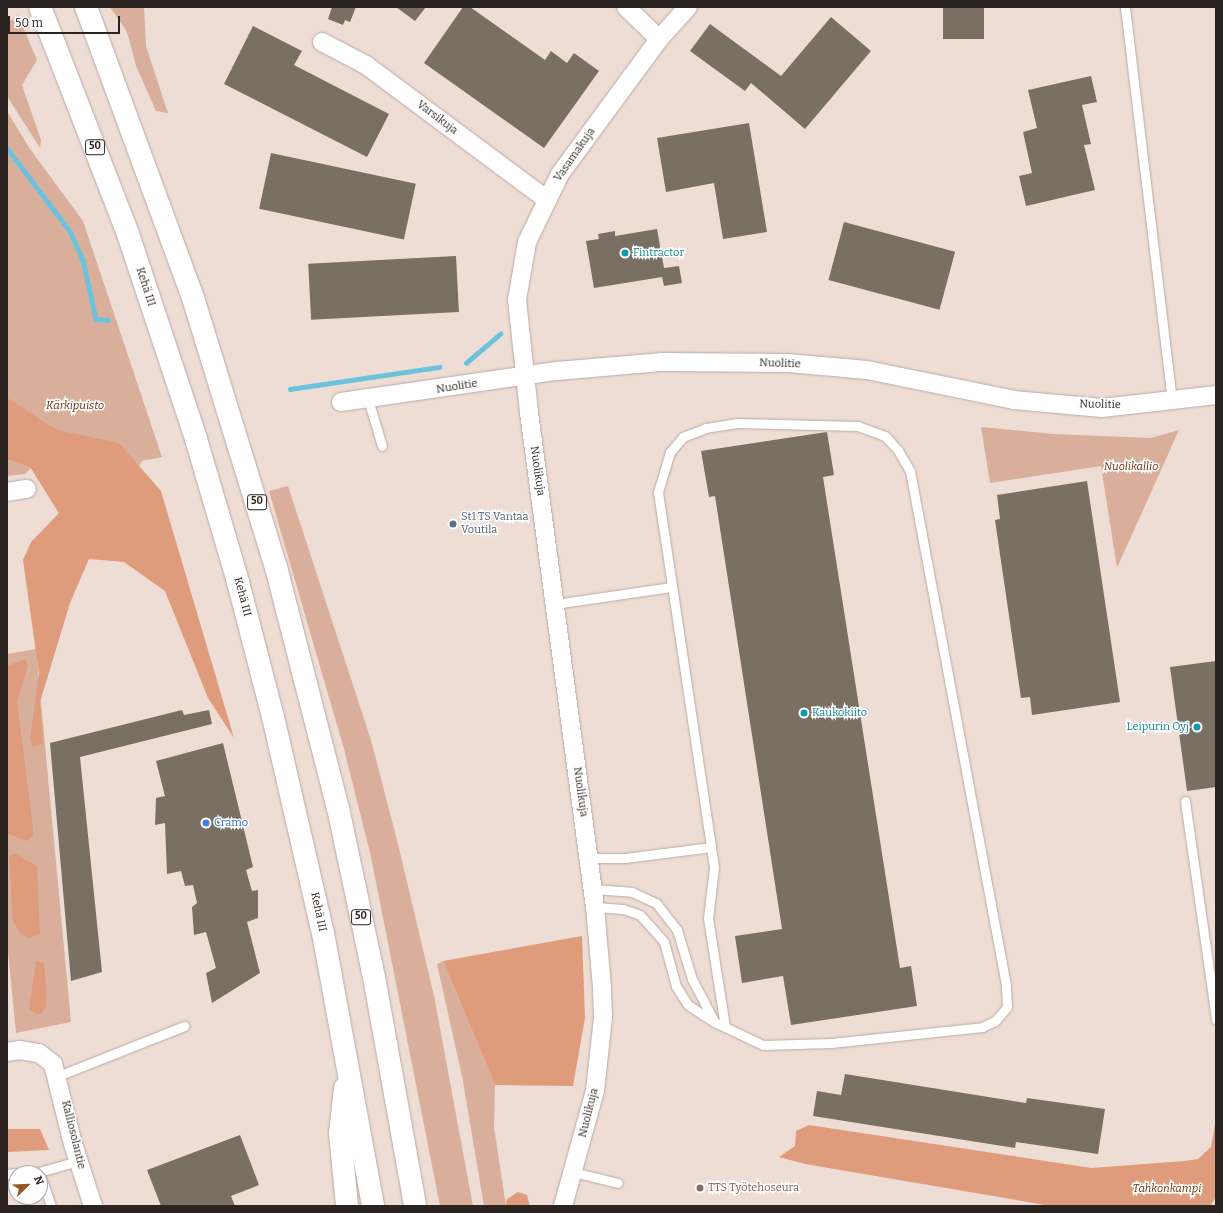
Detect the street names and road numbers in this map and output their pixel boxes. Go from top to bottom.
street label: Varsikuja [414,98,460,138]
street label: Vasamakuja [552,126,598,184]
road number: 50 [85,139,105,155]
street label: Kehä III [133,266,157,308]
street label: Nuolitie [759,357,801,371]
street label: Nuolitie [435,377,479,397]
street label: Nuolitie [1079,398,1121,412]
street label: Nuolikuja [527,445,547,497]
road number: 50 [247,494,267,510]
street label: Kehä III [230,576,254,618]
street label: Nuolikuja [570,766,590,818]
street label: Kehä III [307,891,329,933]
road number: 50 [351,909,371,925]
street label: Nuolikuja [577,1087,601,1139]
street label: Kalliosolantie [58,1099,88,1171]

